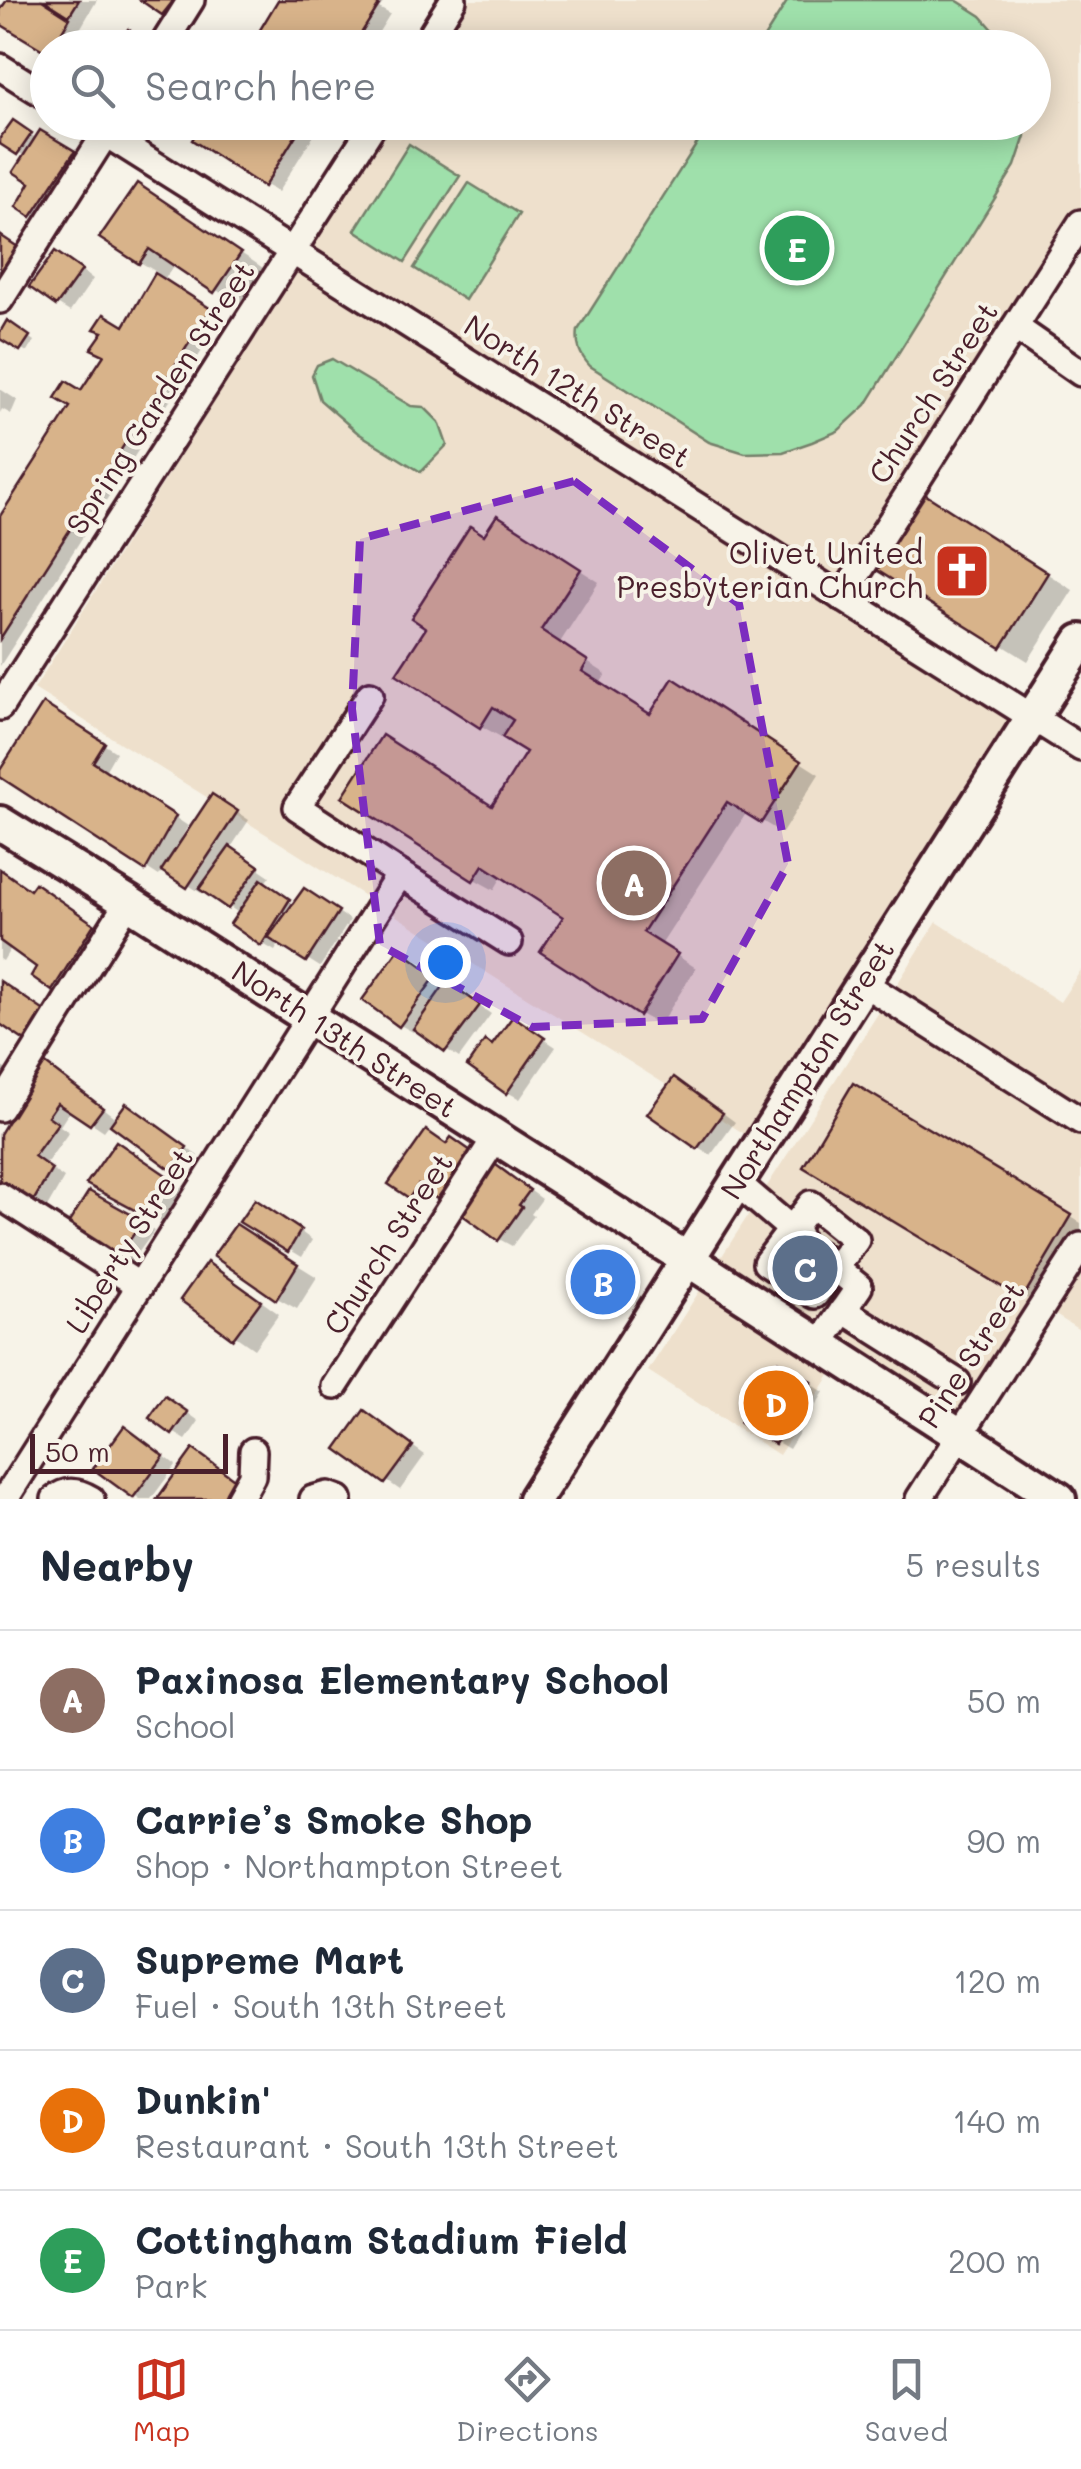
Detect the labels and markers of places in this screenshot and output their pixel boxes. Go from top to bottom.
pin: E [764,210,830,286]
place label: Olivet United Presbyterian Church [616,532,923,606]
church icon: Olivet United Presbyterian Church [932,541,992,601]
pin: A [602,846,666,920]
pin: C [772,1230,838,1306]
pin: B [570,1244,636,1320]
pin: D [744,1366,808,1440]

